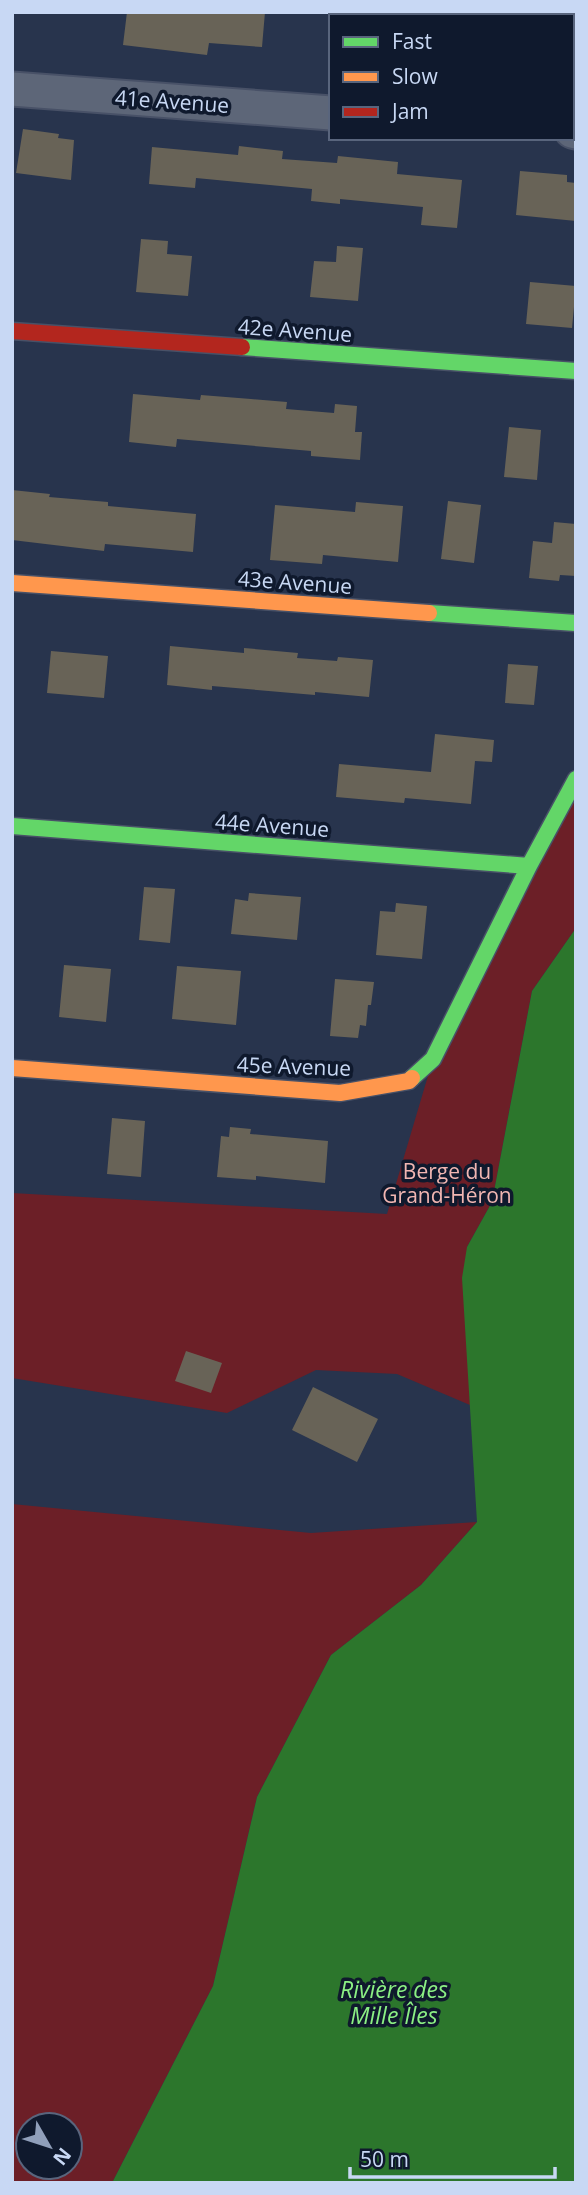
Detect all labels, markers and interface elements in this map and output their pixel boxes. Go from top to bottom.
legend [329,14,574,140]
text: Fast [392,27,432,55]
text: Slow [392,62,438,90]
street label: 41e Avenue [114,83,230,119]
text: Jam [390,97,429,125]
street label: 42e Avenue [237,312,353,348]
street label: 43e Avenue [237,564,353,600]
street label: 44e Avenue [214,807,330,843]
street label: 45e Avenue [236,1050,352,1082]
park label: Berge du Grand-Héron [382,1157,512,1209]
water label: Rivière des Mille Îles [340,1973,448,2031]
north arrow [14,2111,84,2181]
scale bar [350,2136,555,2180]
text: N [47,2143,77,2171]
text: 50 m [360,2145,409,2173]

